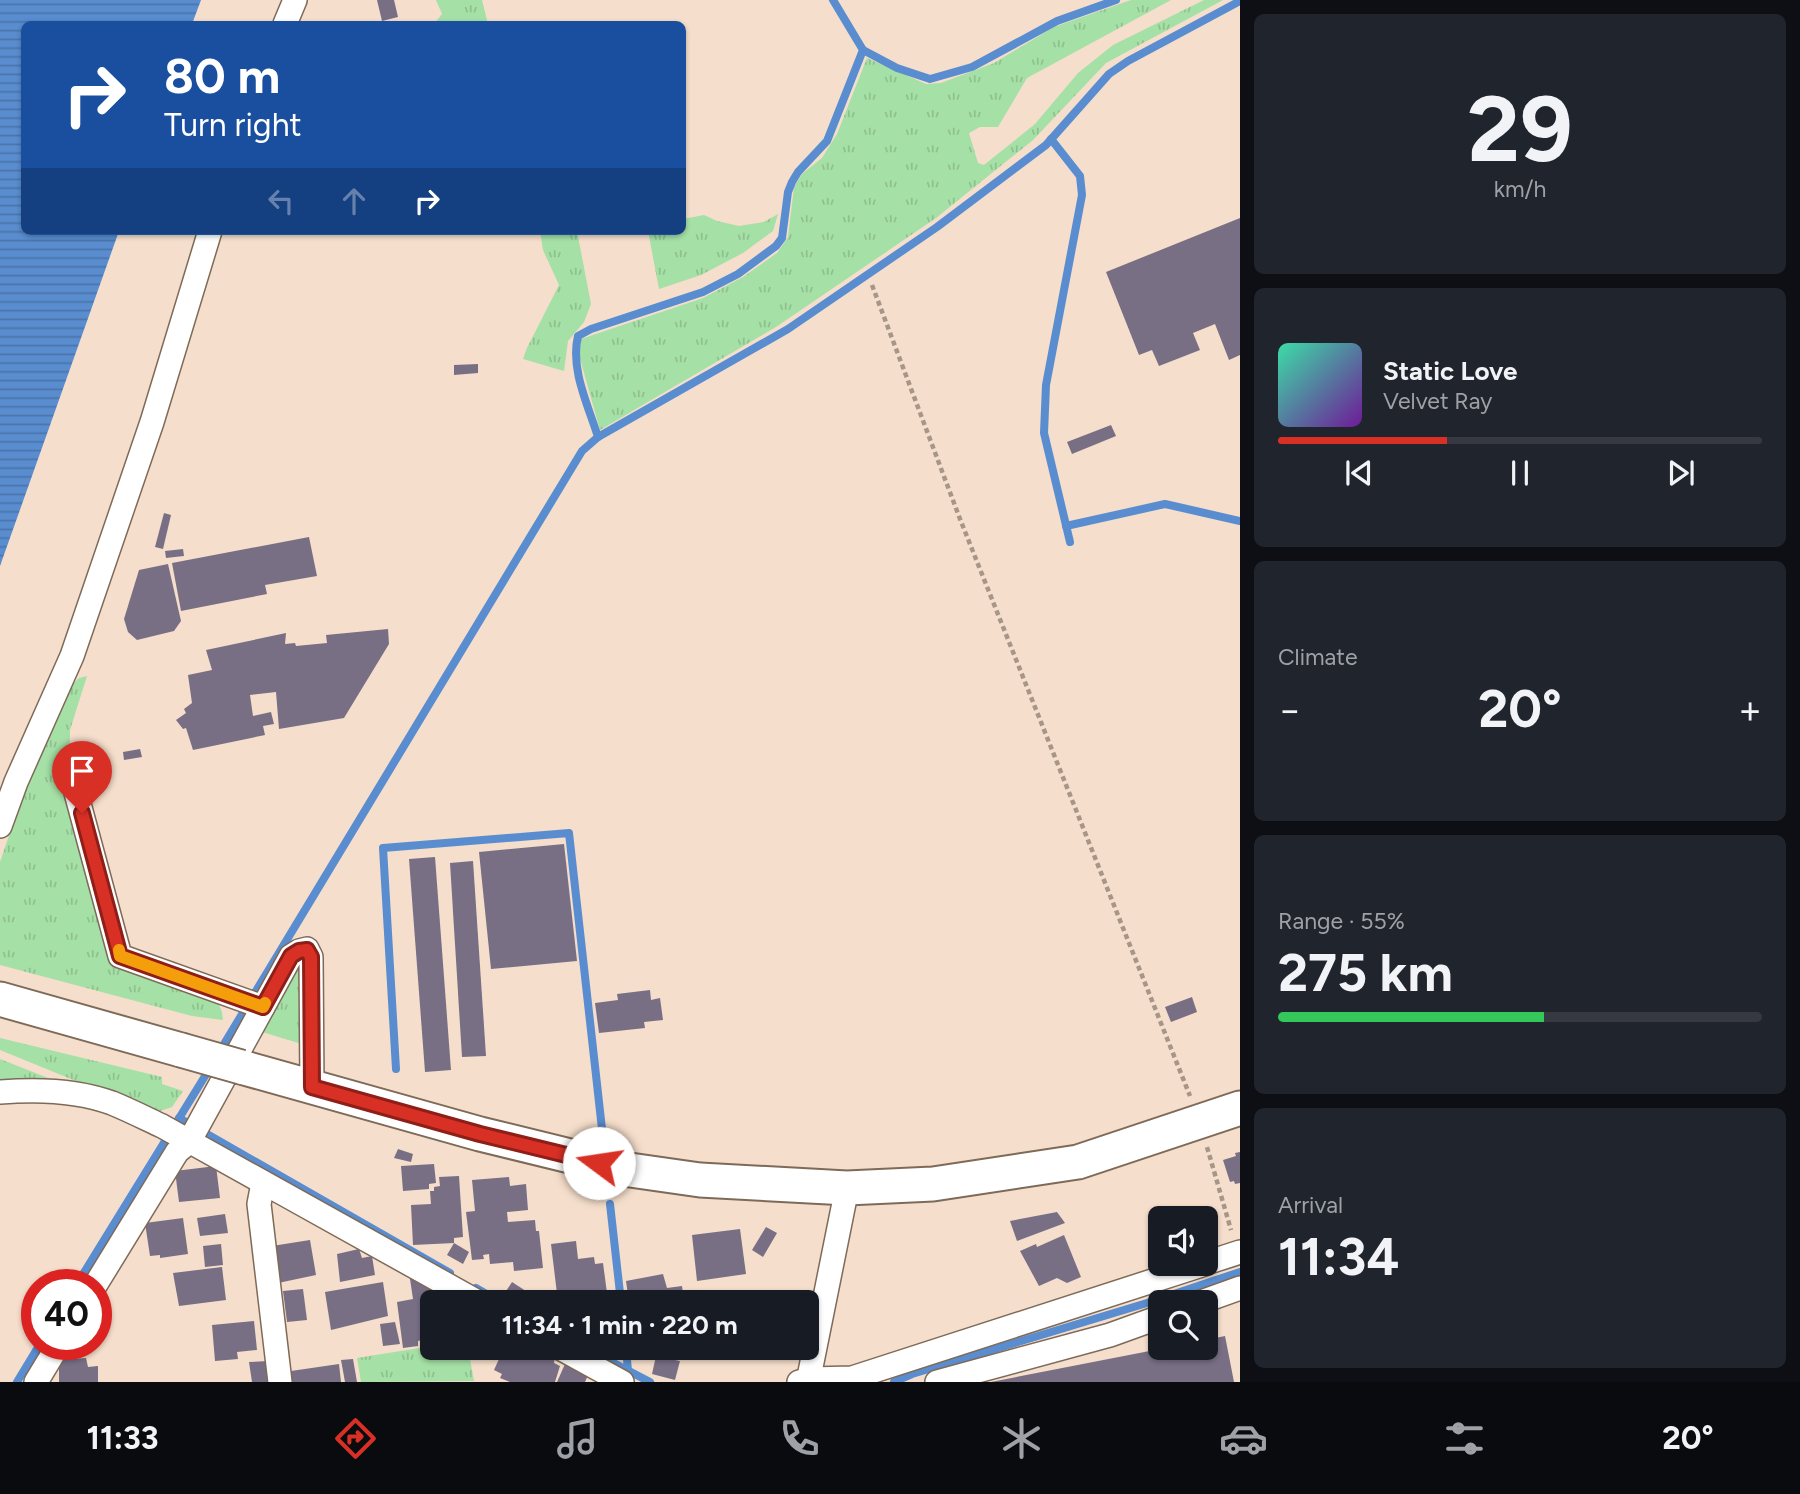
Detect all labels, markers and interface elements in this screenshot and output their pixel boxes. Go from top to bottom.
text: 80 m [164,46,280,105]
icon: right [49,49,140,140]
text: 29 [1467,75,1573,184]
text: Turn right [164,106,302,144]
text: km/h [1494,175,1546,203]
icon: left [262,182,300,220]
icon: ahead [335,182,373,220]
icon: right [408,182,446,220]
text: Static Love [1383,355,1517,387]
text: Velvet Ray [1383,387,1492,415]
icon: previous [1340,454,1378,492]
icon: pause [1501,454,1539,492]
icon: next [1662,454,1700,492]
text: Climate [1278,643,1357,671]
text: 20° [1478,678,1562,740]
text: − [1278,687,1302,733]
text: + [1738,687,1762,733]
pin [52,741,112,813]
icon: arrive [63,752,101,790]
text: Range · 55% [1278,907,1405,935]
text: 275 km [1278,942,1453,1004]
position arrow [562,1126,636,1200]
text: Arrival [1278,1191,1343,1219]
map controls [1148,1206,1218,1360]
button: sound [1148,1206,1218,1276]
text: 11:34 [1278,1226,1399,1288]
speed limit sign: 40 [21,1269,112,1360]
button: search [1148,1290,1218,1360]
text: 11:34 · 1 min · 220 m [501,1309,738,1341]
icon: directions [331,1414,380,1463]
icon: music [553,1414,602,1463]
icon: phone [775,1414,824,1463]
icon: climate [997,1414,1046,1463]
icon: car [1219,1414,1268,1463]
icon: filters [1440,1414,1489,1463]
text: 11:33 [86,1419,159,1457]
text: 20° [1662,1419,1714,1457]

